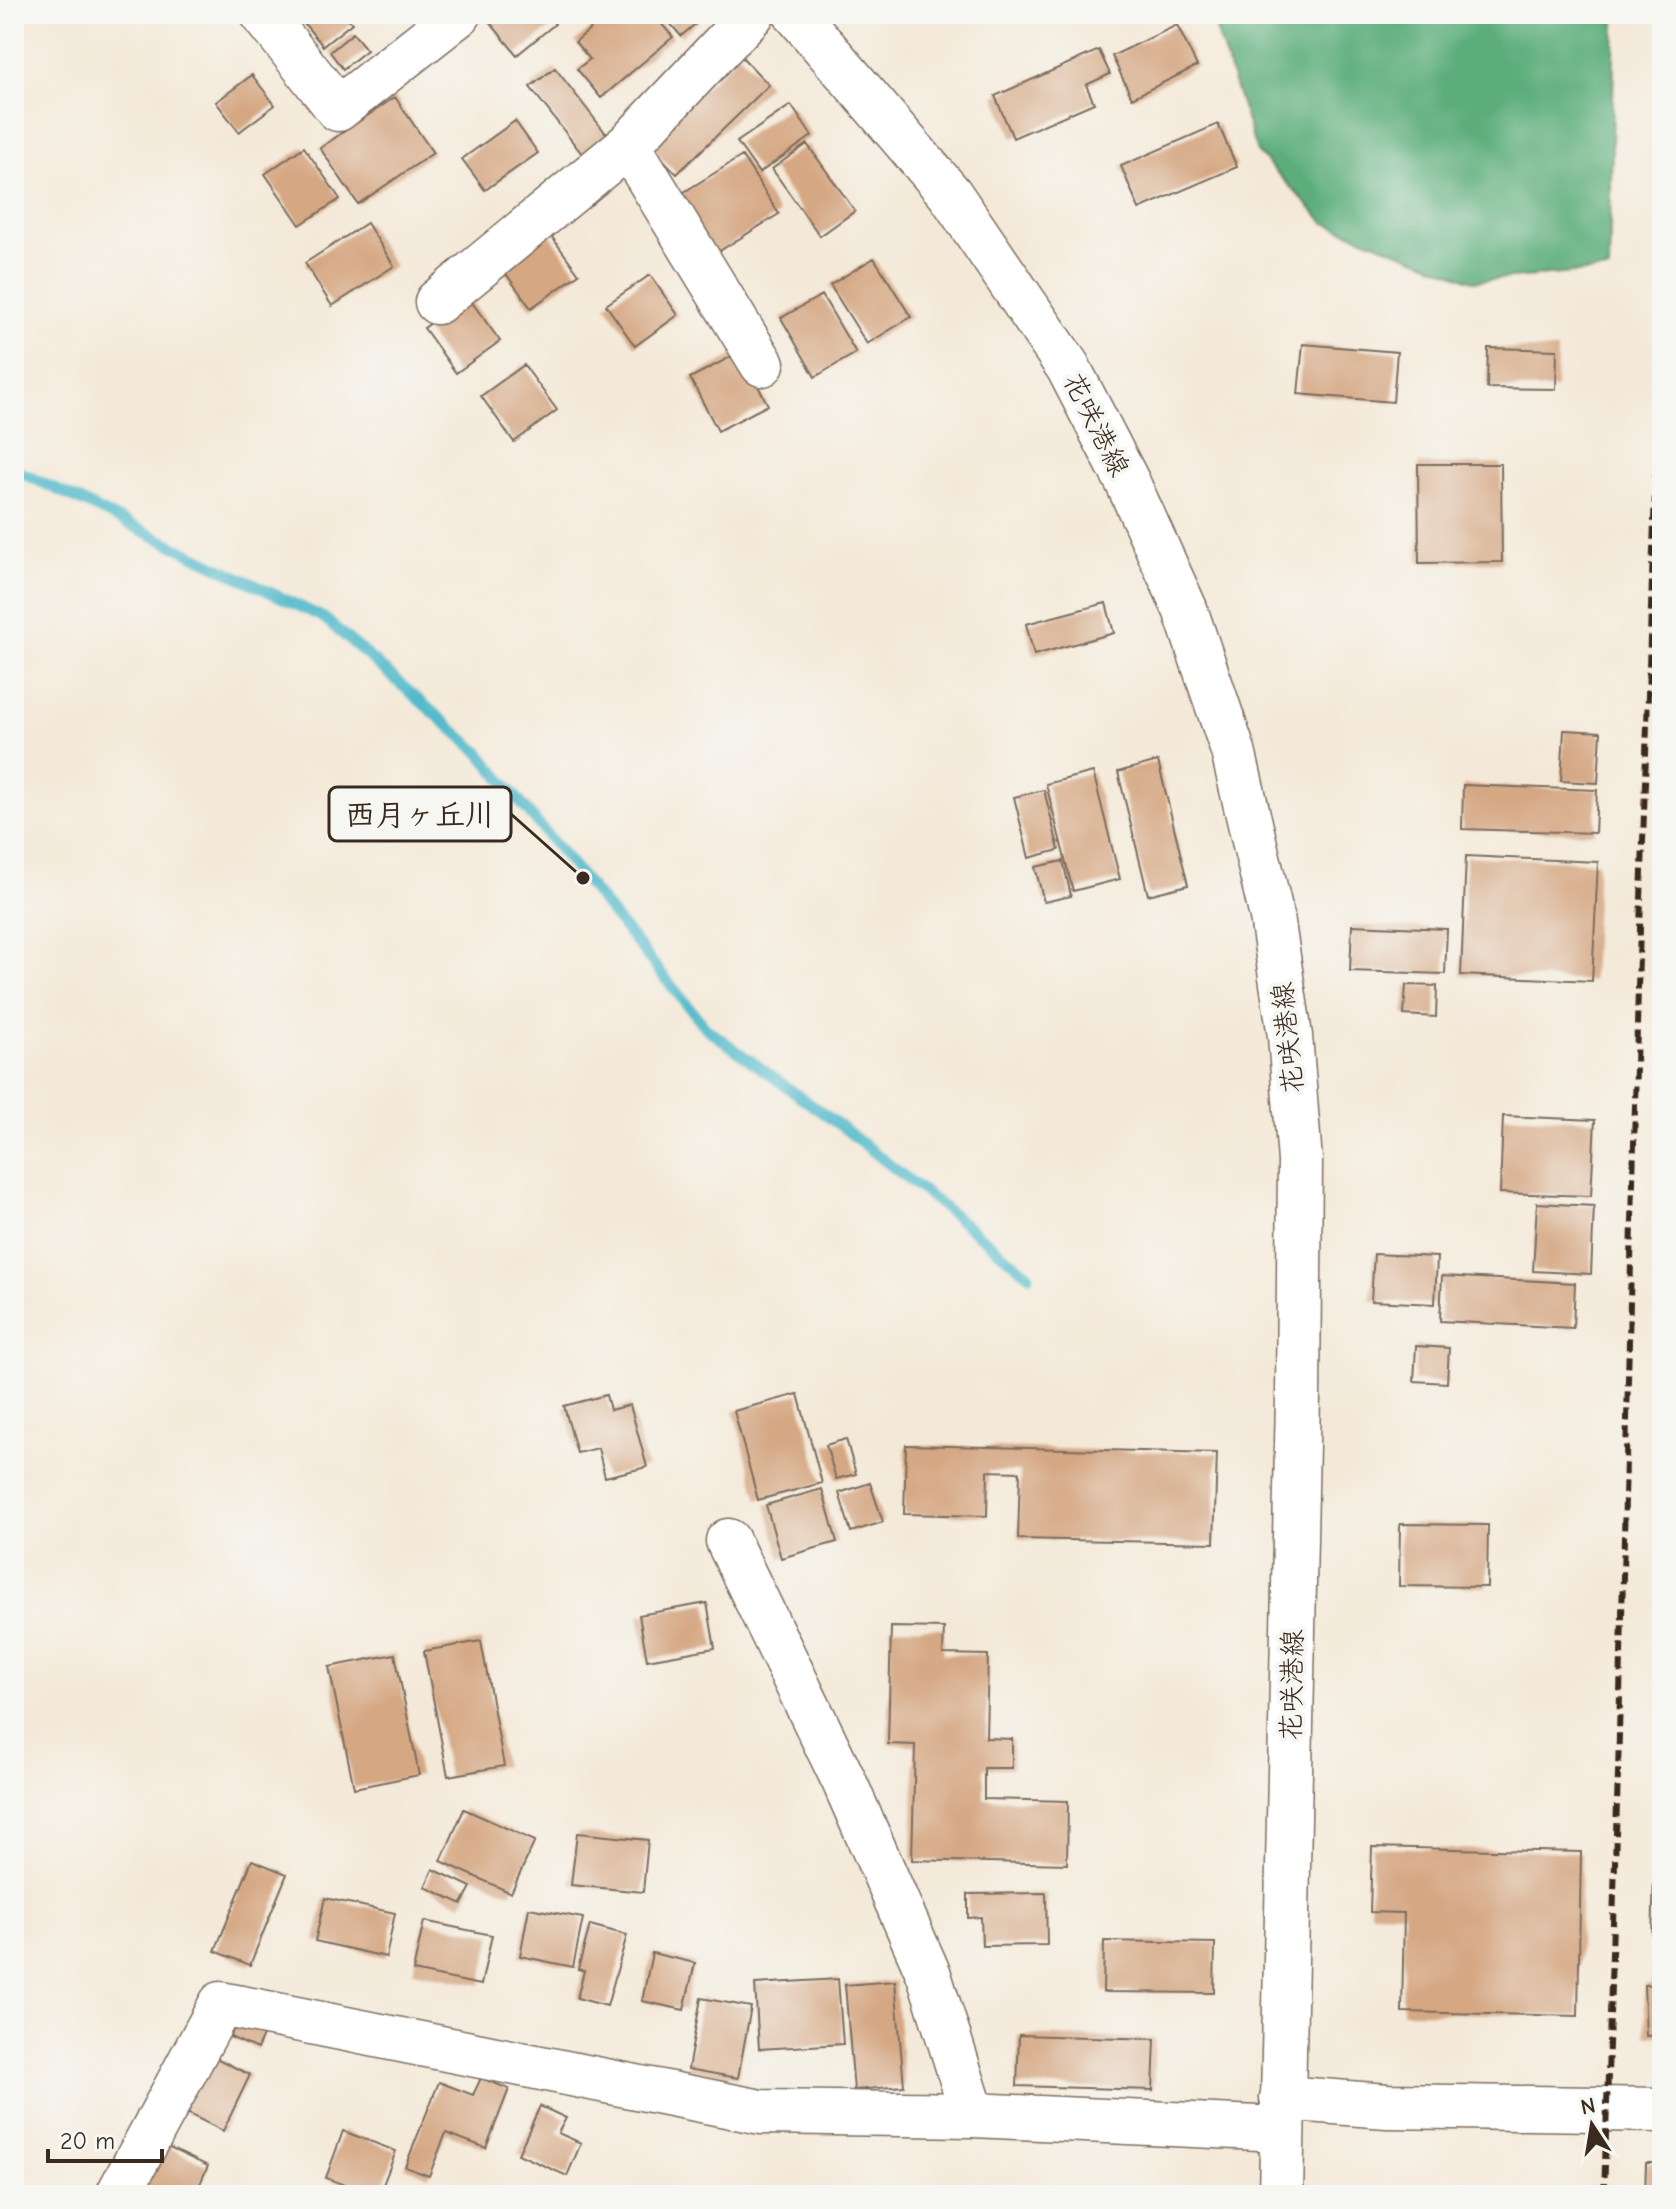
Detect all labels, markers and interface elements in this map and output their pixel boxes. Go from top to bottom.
street label: 花咲港線 [1056,367,1136,482]
callout: 西月ヶ丘川 [329,787,511,841]
text: 西月ヶ丘川 [345,798,495,833]
street label: 花咲港線 [1266,981,1310,1095]
street label: 花咲港線 [1275,1629,1309,1741]
north arrow [1552,2085,1632,2165]
text: N [1578,2092,1598,2121]
scale bar [48,2113,162,2163]
text: 20 m [60,2127,115,2155]

